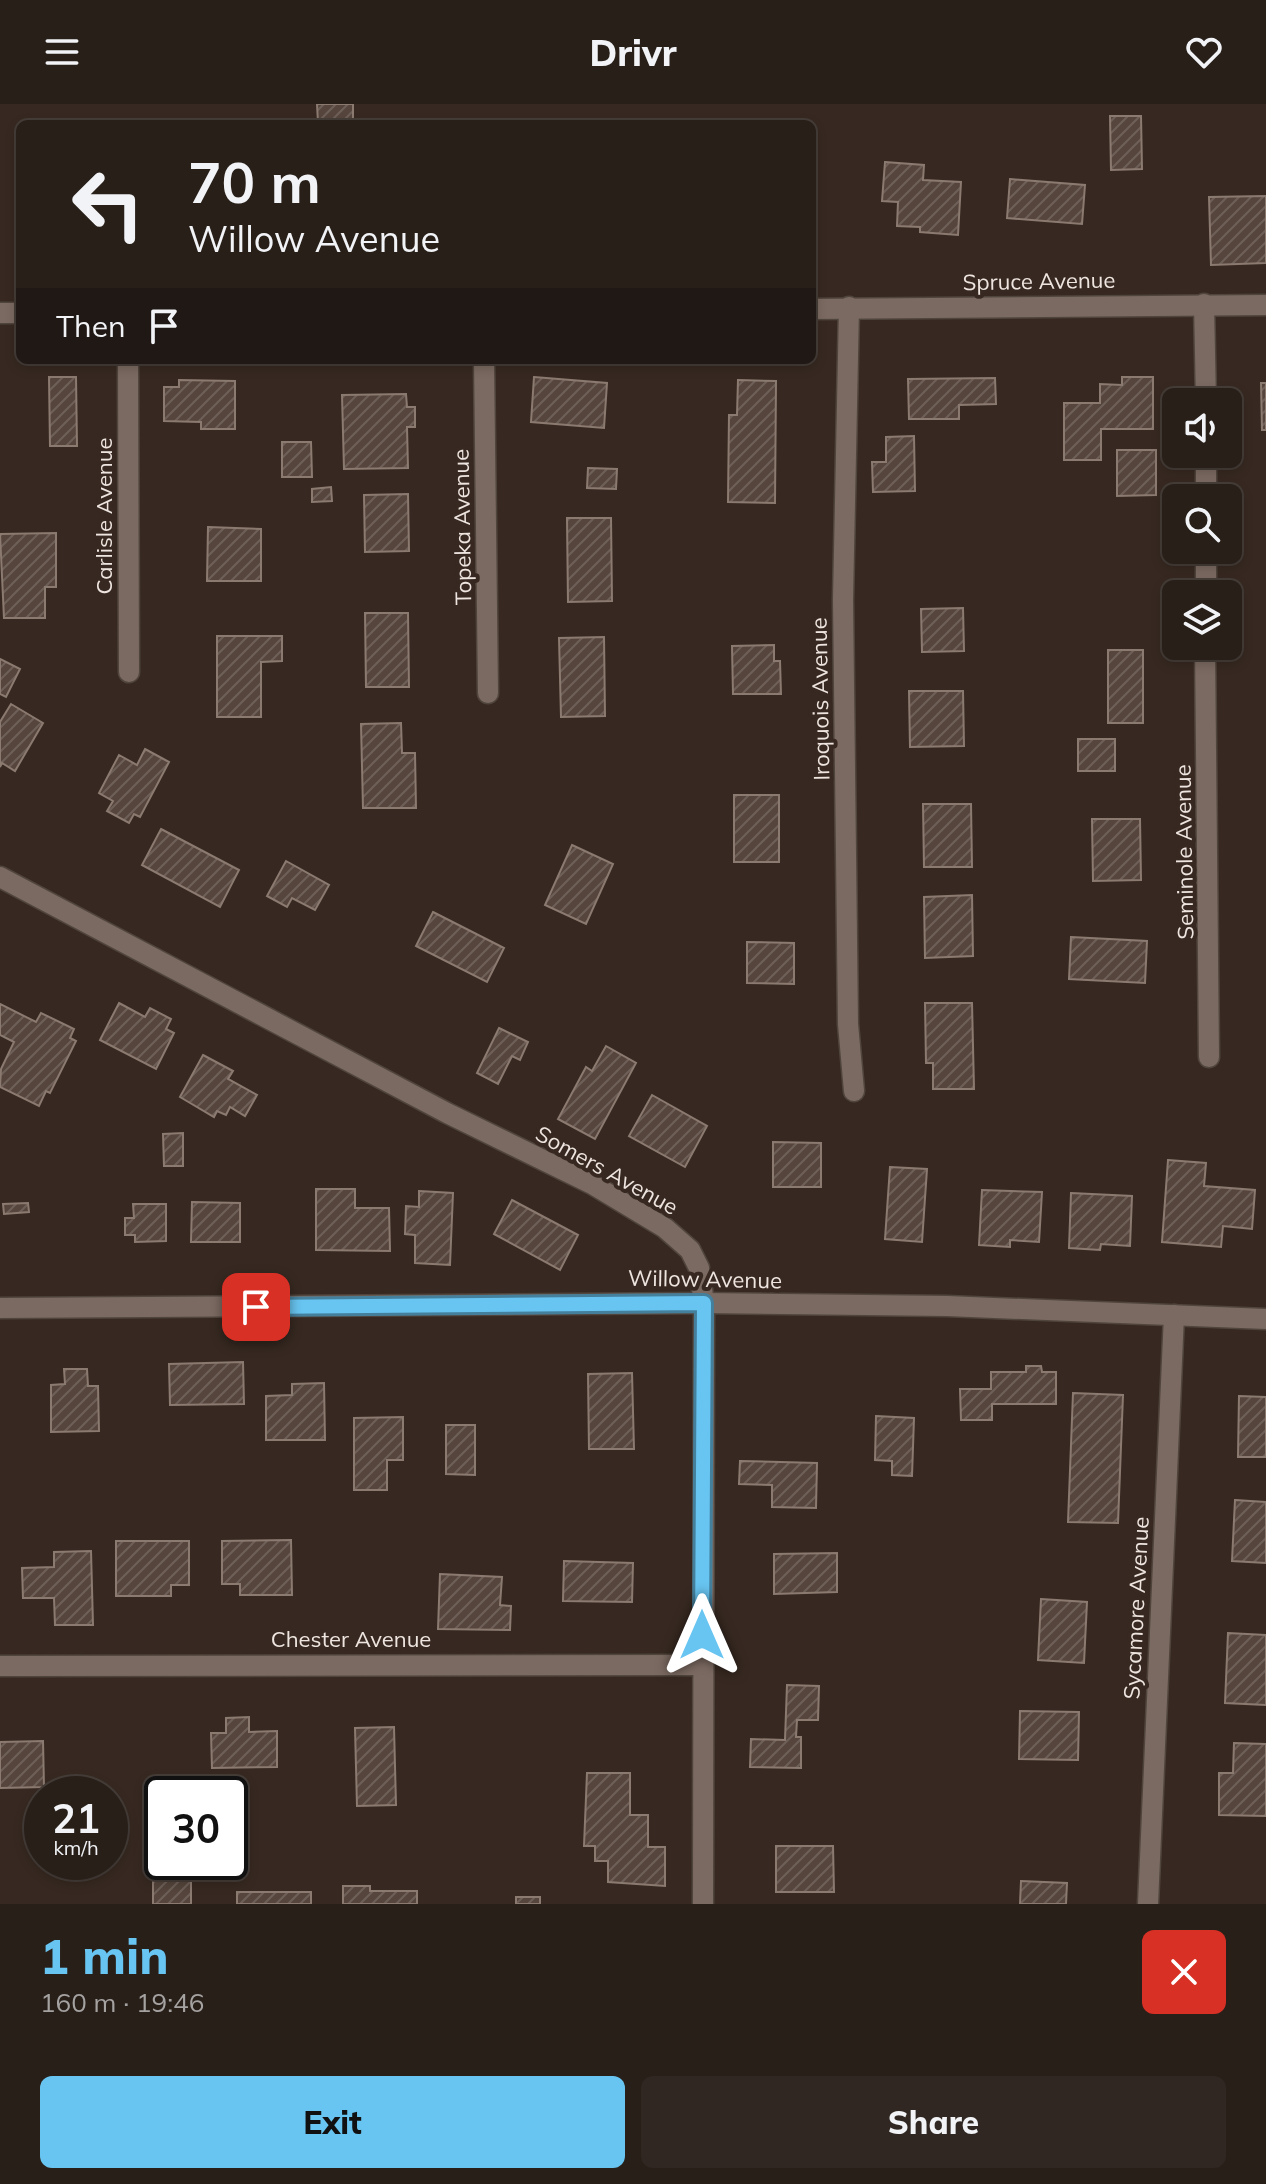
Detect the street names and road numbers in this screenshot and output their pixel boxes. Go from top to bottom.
street label: Spruce Avenue [962,266,1116,296]
street label: Carlisle Avenue [90,438,118,594]
street label: Topeka Avenue [447,449,477,605]
street label: Iroquois Avenue [805,617,835,781]
street label: Seminole Avenue [1168,764,1200,940]
street label: Somers Avenue [531,1119,683,1221]
street label: Willow Avenue [628,1264,782,1294]
street label: Sycamore Avenue [1117,1516,1155,1700]
street label: Chester Avenue [271,1625,431,1653]

